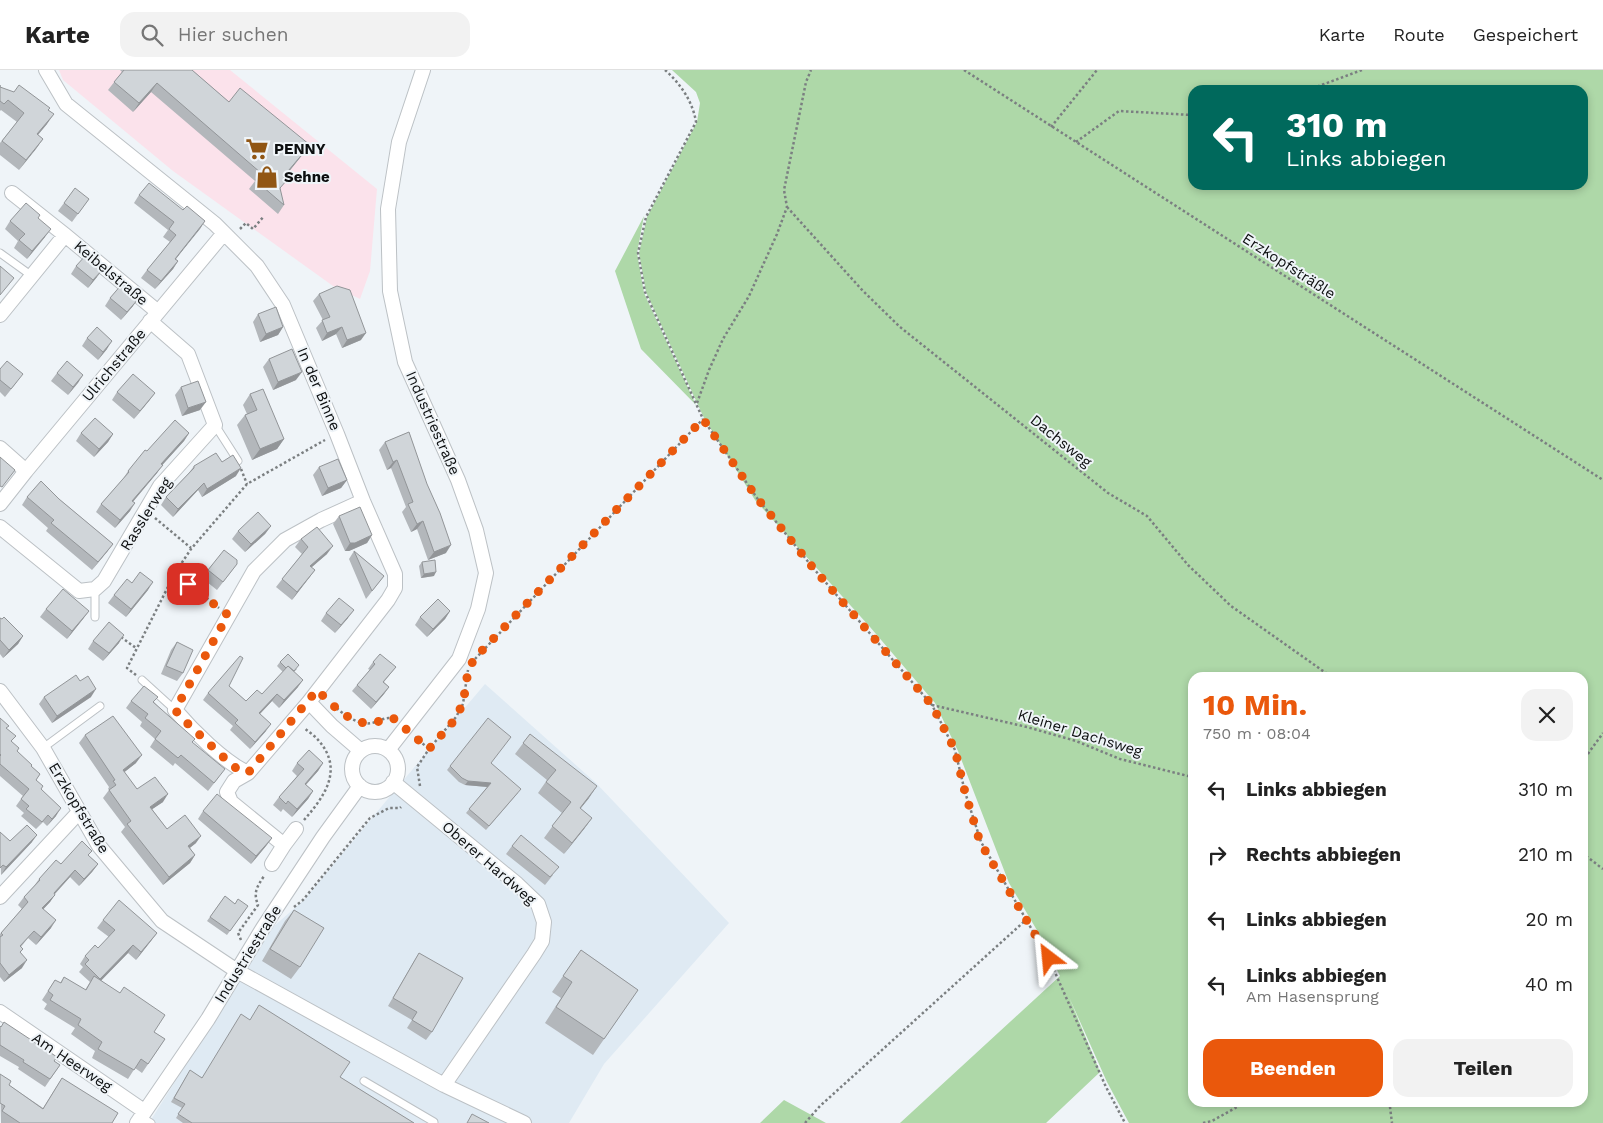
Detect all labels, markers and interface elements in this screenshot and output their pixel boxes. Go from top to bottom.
search box [120,12,470,57]
text: Karte [25,21,90,49]
icon: search [138,21,166,49]
text: Hier suchen [178,23,288,46]
text: Karte [1319,24,1365,45]
text: Route [1393,24,1445,45]
text: Gespeichert [1473,24,1578,45]
text: 310 m [1286,104,1387,146]
icon: left [1203,105,1268,170]
supermarket icon: PENNY [244,136,270,162]
place label: PENNY [274,140,326,158]
text: Links abbiegen [1286,146,1447,171]
shop icon: Sehne [254,164,280,190]
place label: Sehne [284,168,330,186]
street label: Erzkopfsträßle [1239,229,1339,303]
street label: Keibelstraße [70,237,152,309]
street label: Ulrichstraße [78,325,150,405]
street label: In der Binne [293,345,345,433]
street label: Industriestraße [402,368,464,478]
street label: Dachsweg [1027,411,1095,471]
street label: Rasslerweg [116,474,176,554]
pin [167,563,209,605]
icon: arrive [174,570,202,598]
text: 10 Min. [1203,687,1307,722]
button: close [1521,689,1573,741]
street label: Kleiner Dachsweg [1016,705,1144,761]
text: 750 m · 08:04 [1203,724,1311,743]
street label: Erzkopfstraße [45,759,113,857]
icon: left [1203,776,1231,804]
text: Links abbiegen [1246,778,1387,801]
text: 310 m [1518,778,1573,801]
street label: Oberer Hardweg [438,817,540,909]
icon: right [1203,841,1231,869]
text: Rechts abbiegen [1246,843,1401,866]
text: 210 m [1518,843,1573,866]
street label: Industriestraße [211,902,285,1006]
icon: left [1203,906,1231,934]
text: Links abbiegen [1246,908,1387,931]
text: 20 m [1526,908,1573,931]
position arrow [1022,931,1074,983]
text: Links abbiegen [1246,964,1387,987]
icon: left [1203,971,1231,999]
text: 40 m [1525,973,1573,996]
text: Am Hasensprung [1246,987,1379,1006]
street label: Am Heerweg [29,1029,115,1095]
button: Beenden [1203,1039,1383,1097]
button: Teilen [1393,1039,1573,1097]

